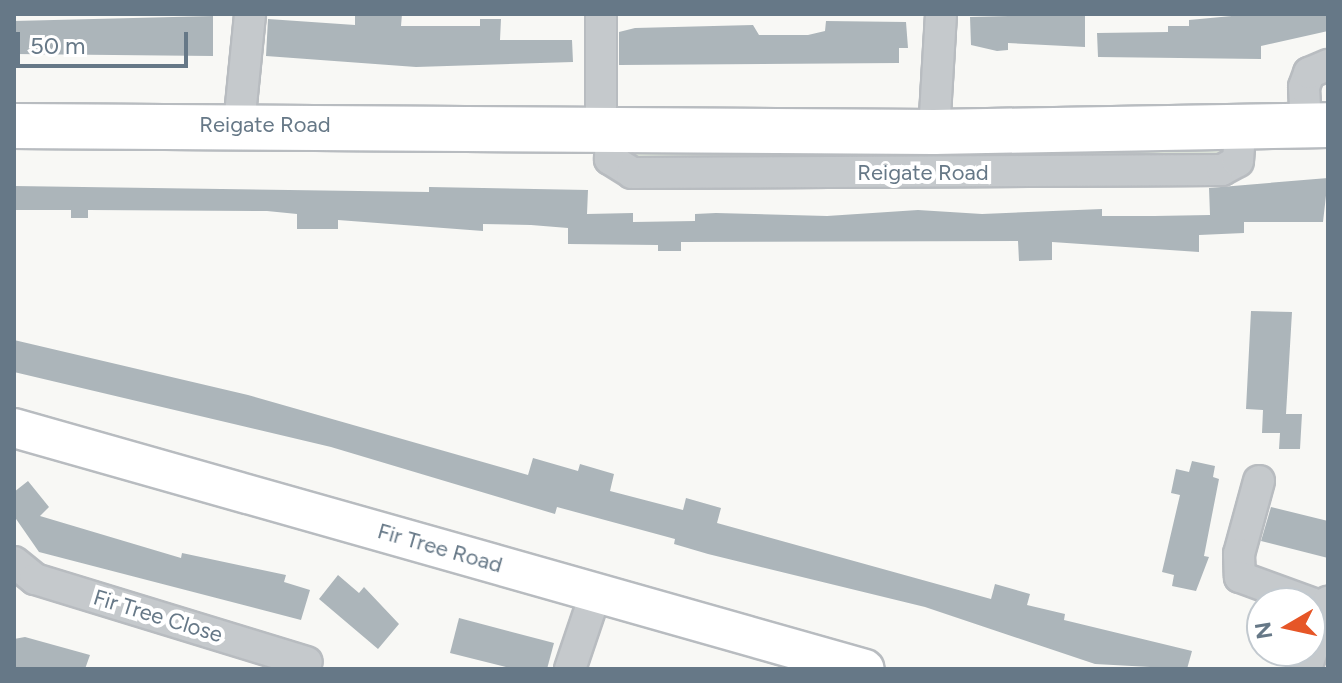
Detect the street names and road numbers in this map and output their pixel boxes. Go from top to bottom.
street label: Reigate Road [199,112,331,138]
street label: Reigate Road [857,160,989,186]
street label: Fir Tree Road [375,518,505,578]
street label: Fir Tree Close [90,584,226,648]

